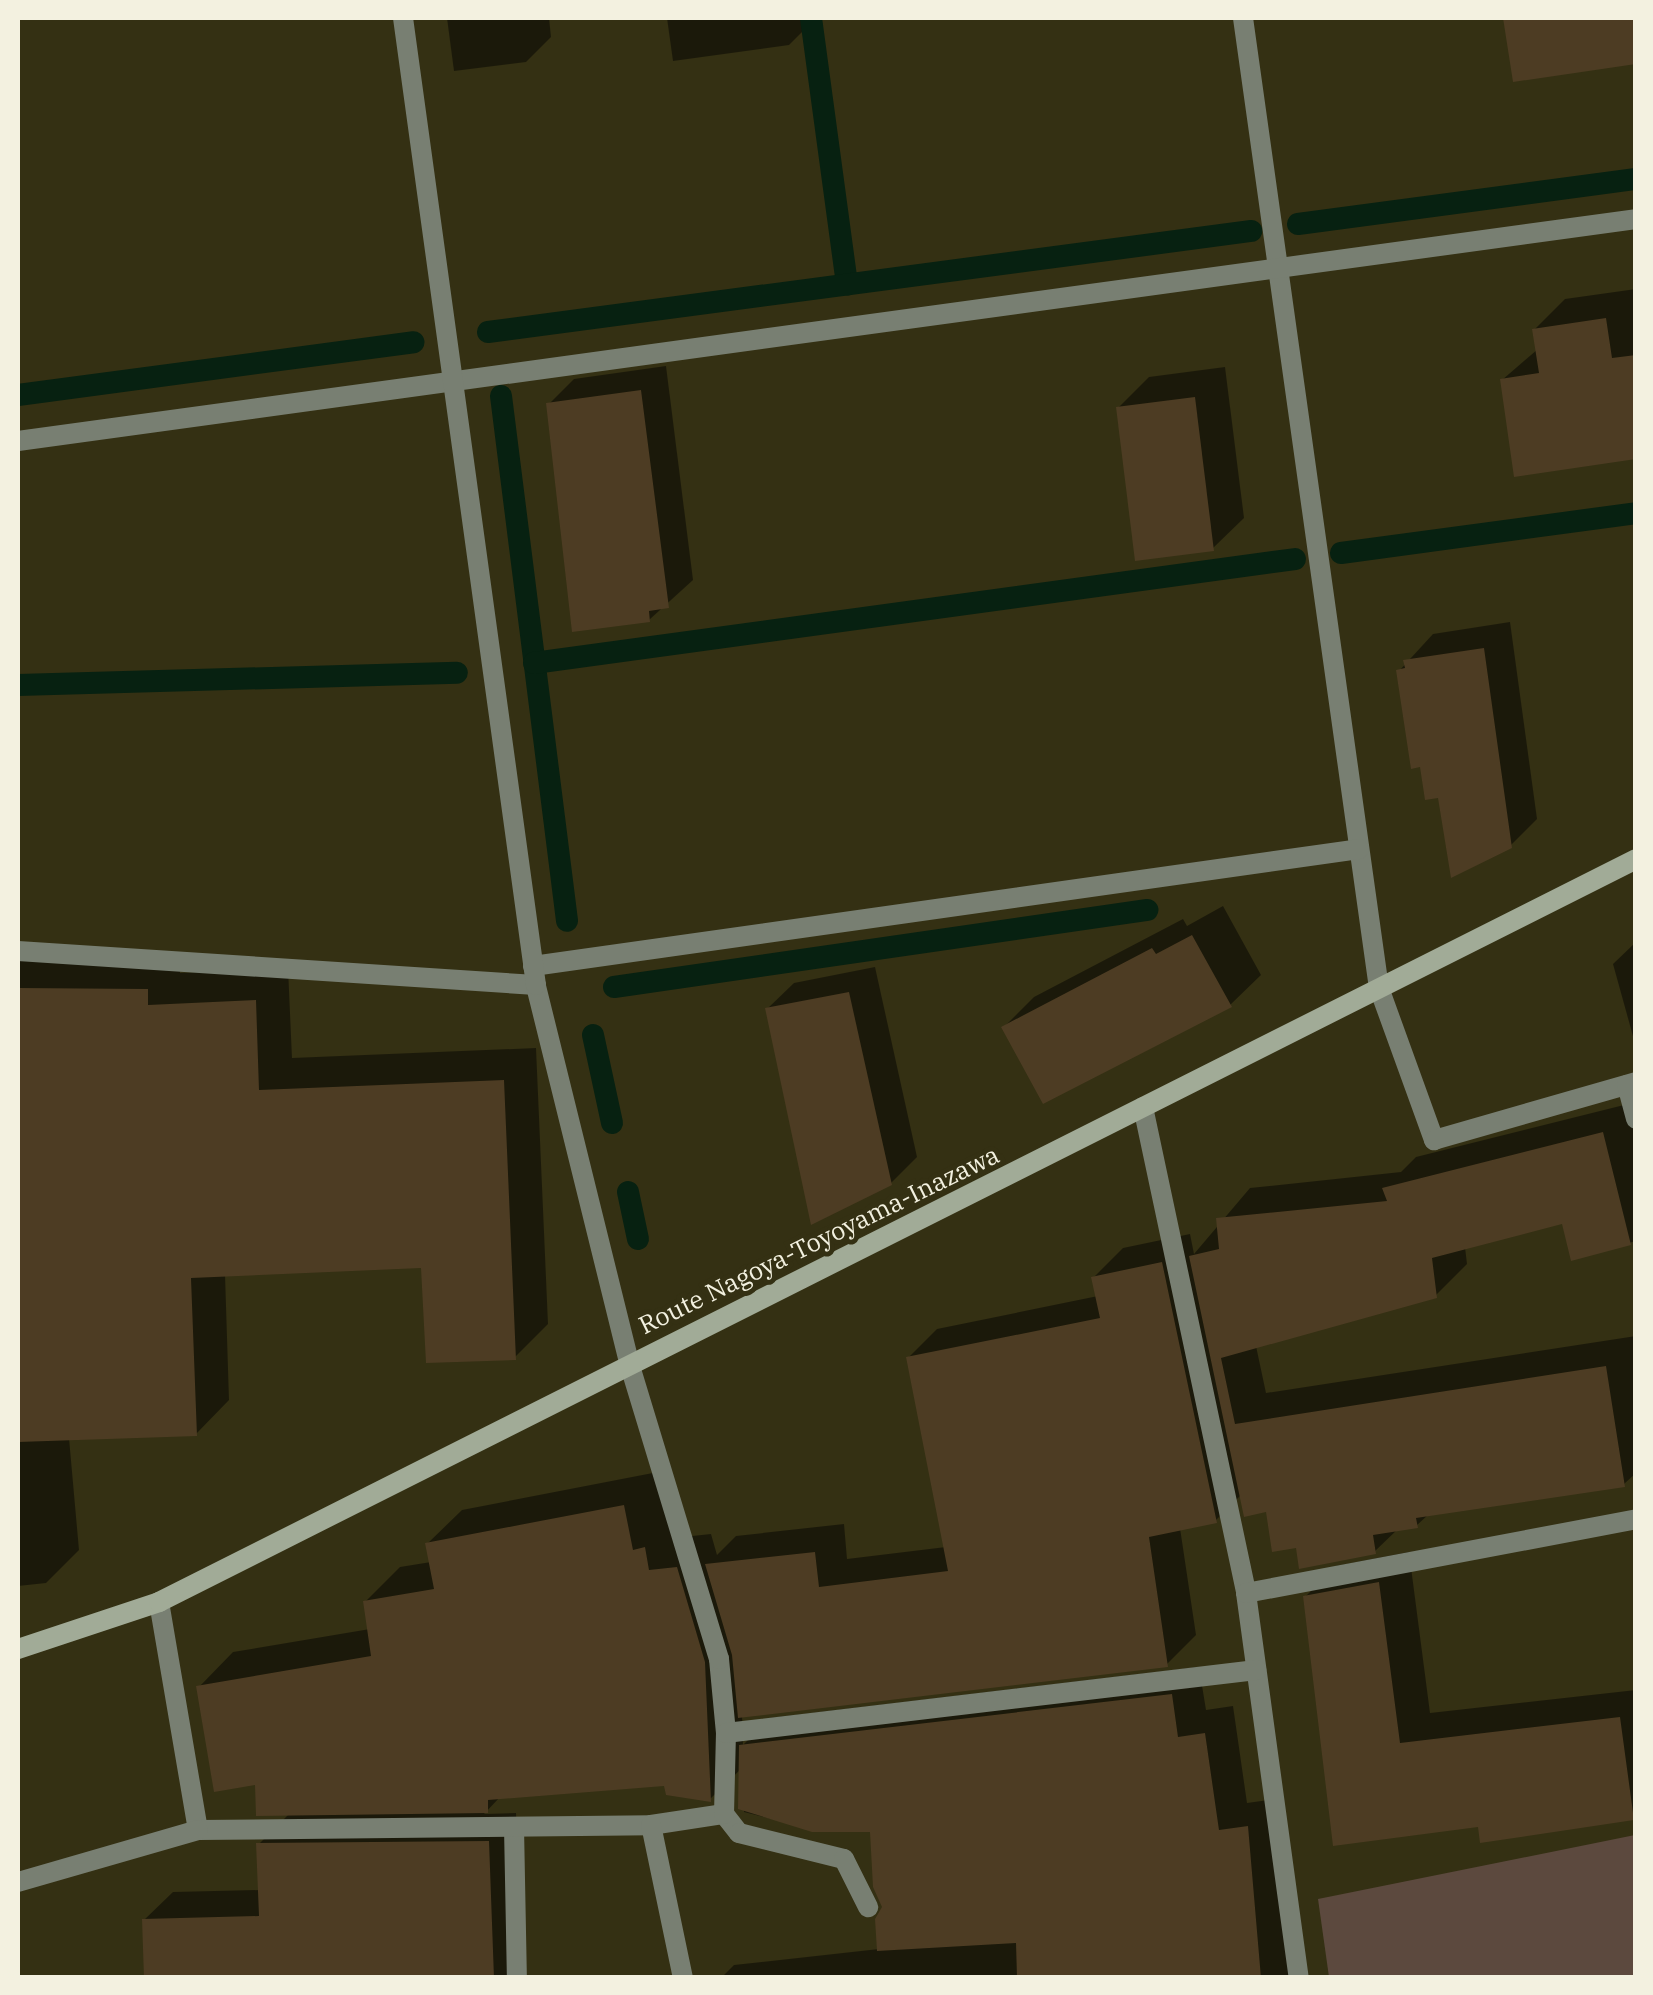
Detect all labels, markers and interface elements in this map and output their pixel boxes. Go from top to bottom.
street label: Route Nagoya-Toyoyama-Inazawa [634,1139,1004,1341]

